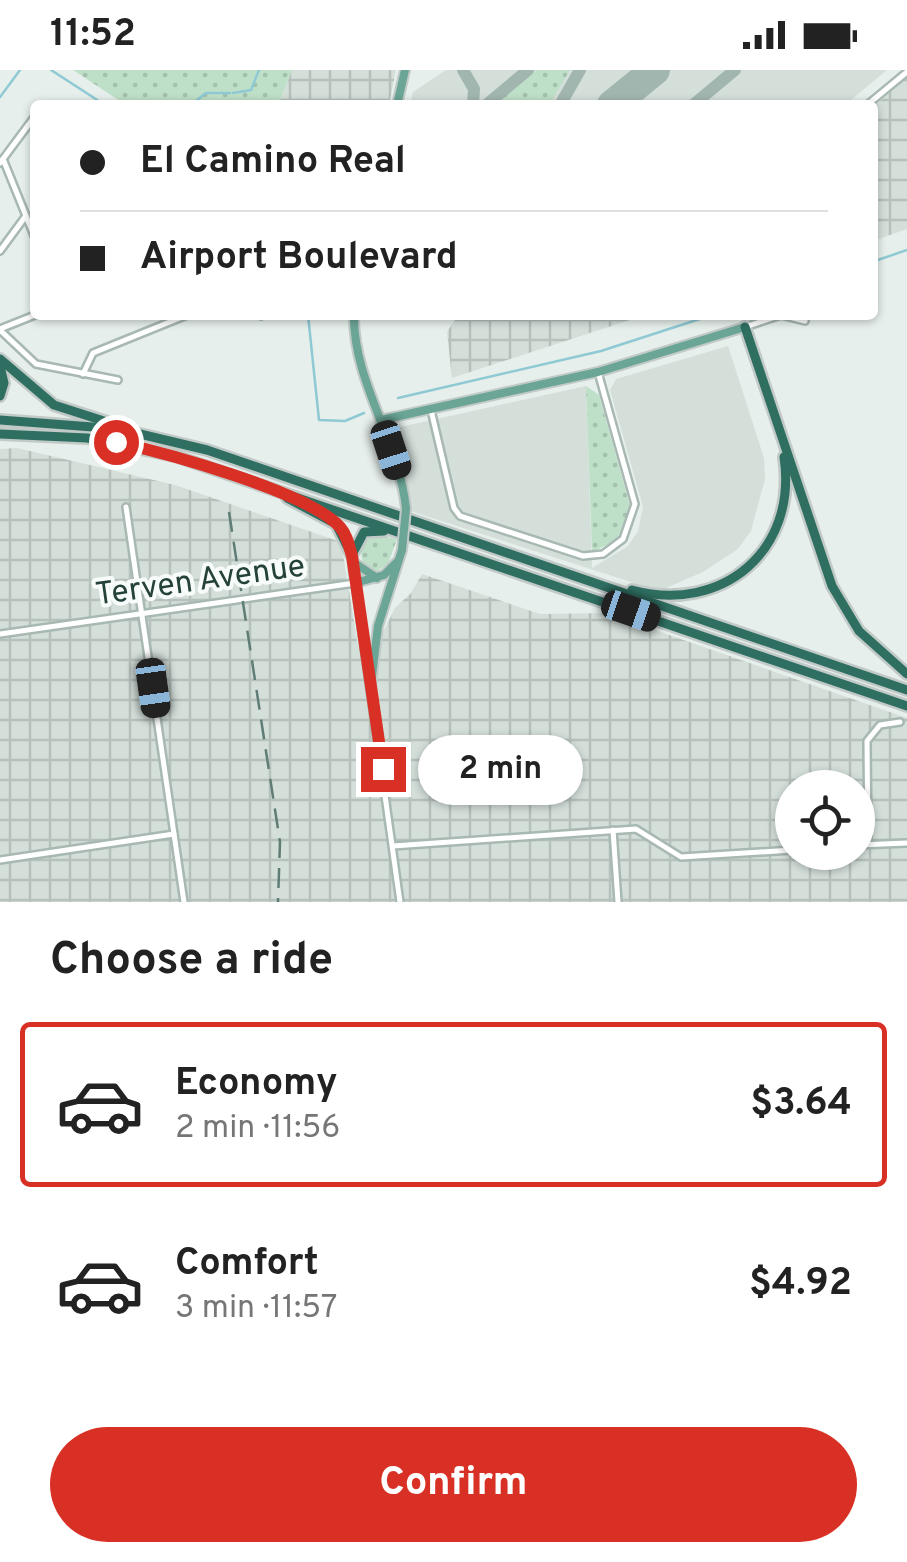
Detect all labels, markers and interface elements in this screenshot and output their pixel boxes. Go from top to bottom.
text: 11:52 [50,11,136,60]
text: El Camino Real [140,138,406,187]
text: Airport Boulevard [140,234,458,283]
car [367,417,415,483]
route start [94,420,139,465]
street label: Terven Avenue [93,547,308,616]
car [598,587,664,635]
car [134,656,172,720]
callout: 2 min [418,734,583,804]
route end [361,747,406,792]
text: 2 min [459,750,542,790]
map controls [775,770,875,870]
button: locate [775,770,875,870]
text: Choose a ride [50,933,333,990]
icon: car [55,1060,145,1150]
text: Economy [175,1060,337,1109]
text: $3.64 [750,1080,852,1129]
text: 2 min · 11:56 [175,1109,340,1149]
icon: car [55,1240,145,1330]
text: Comfort [175,1240,319,1289]
text: $4.92 [749,1260,852,1309]
text: 3 min · 11:57 [175,1289,337,1329]
button: Confirm [50,1427,857,1542]

